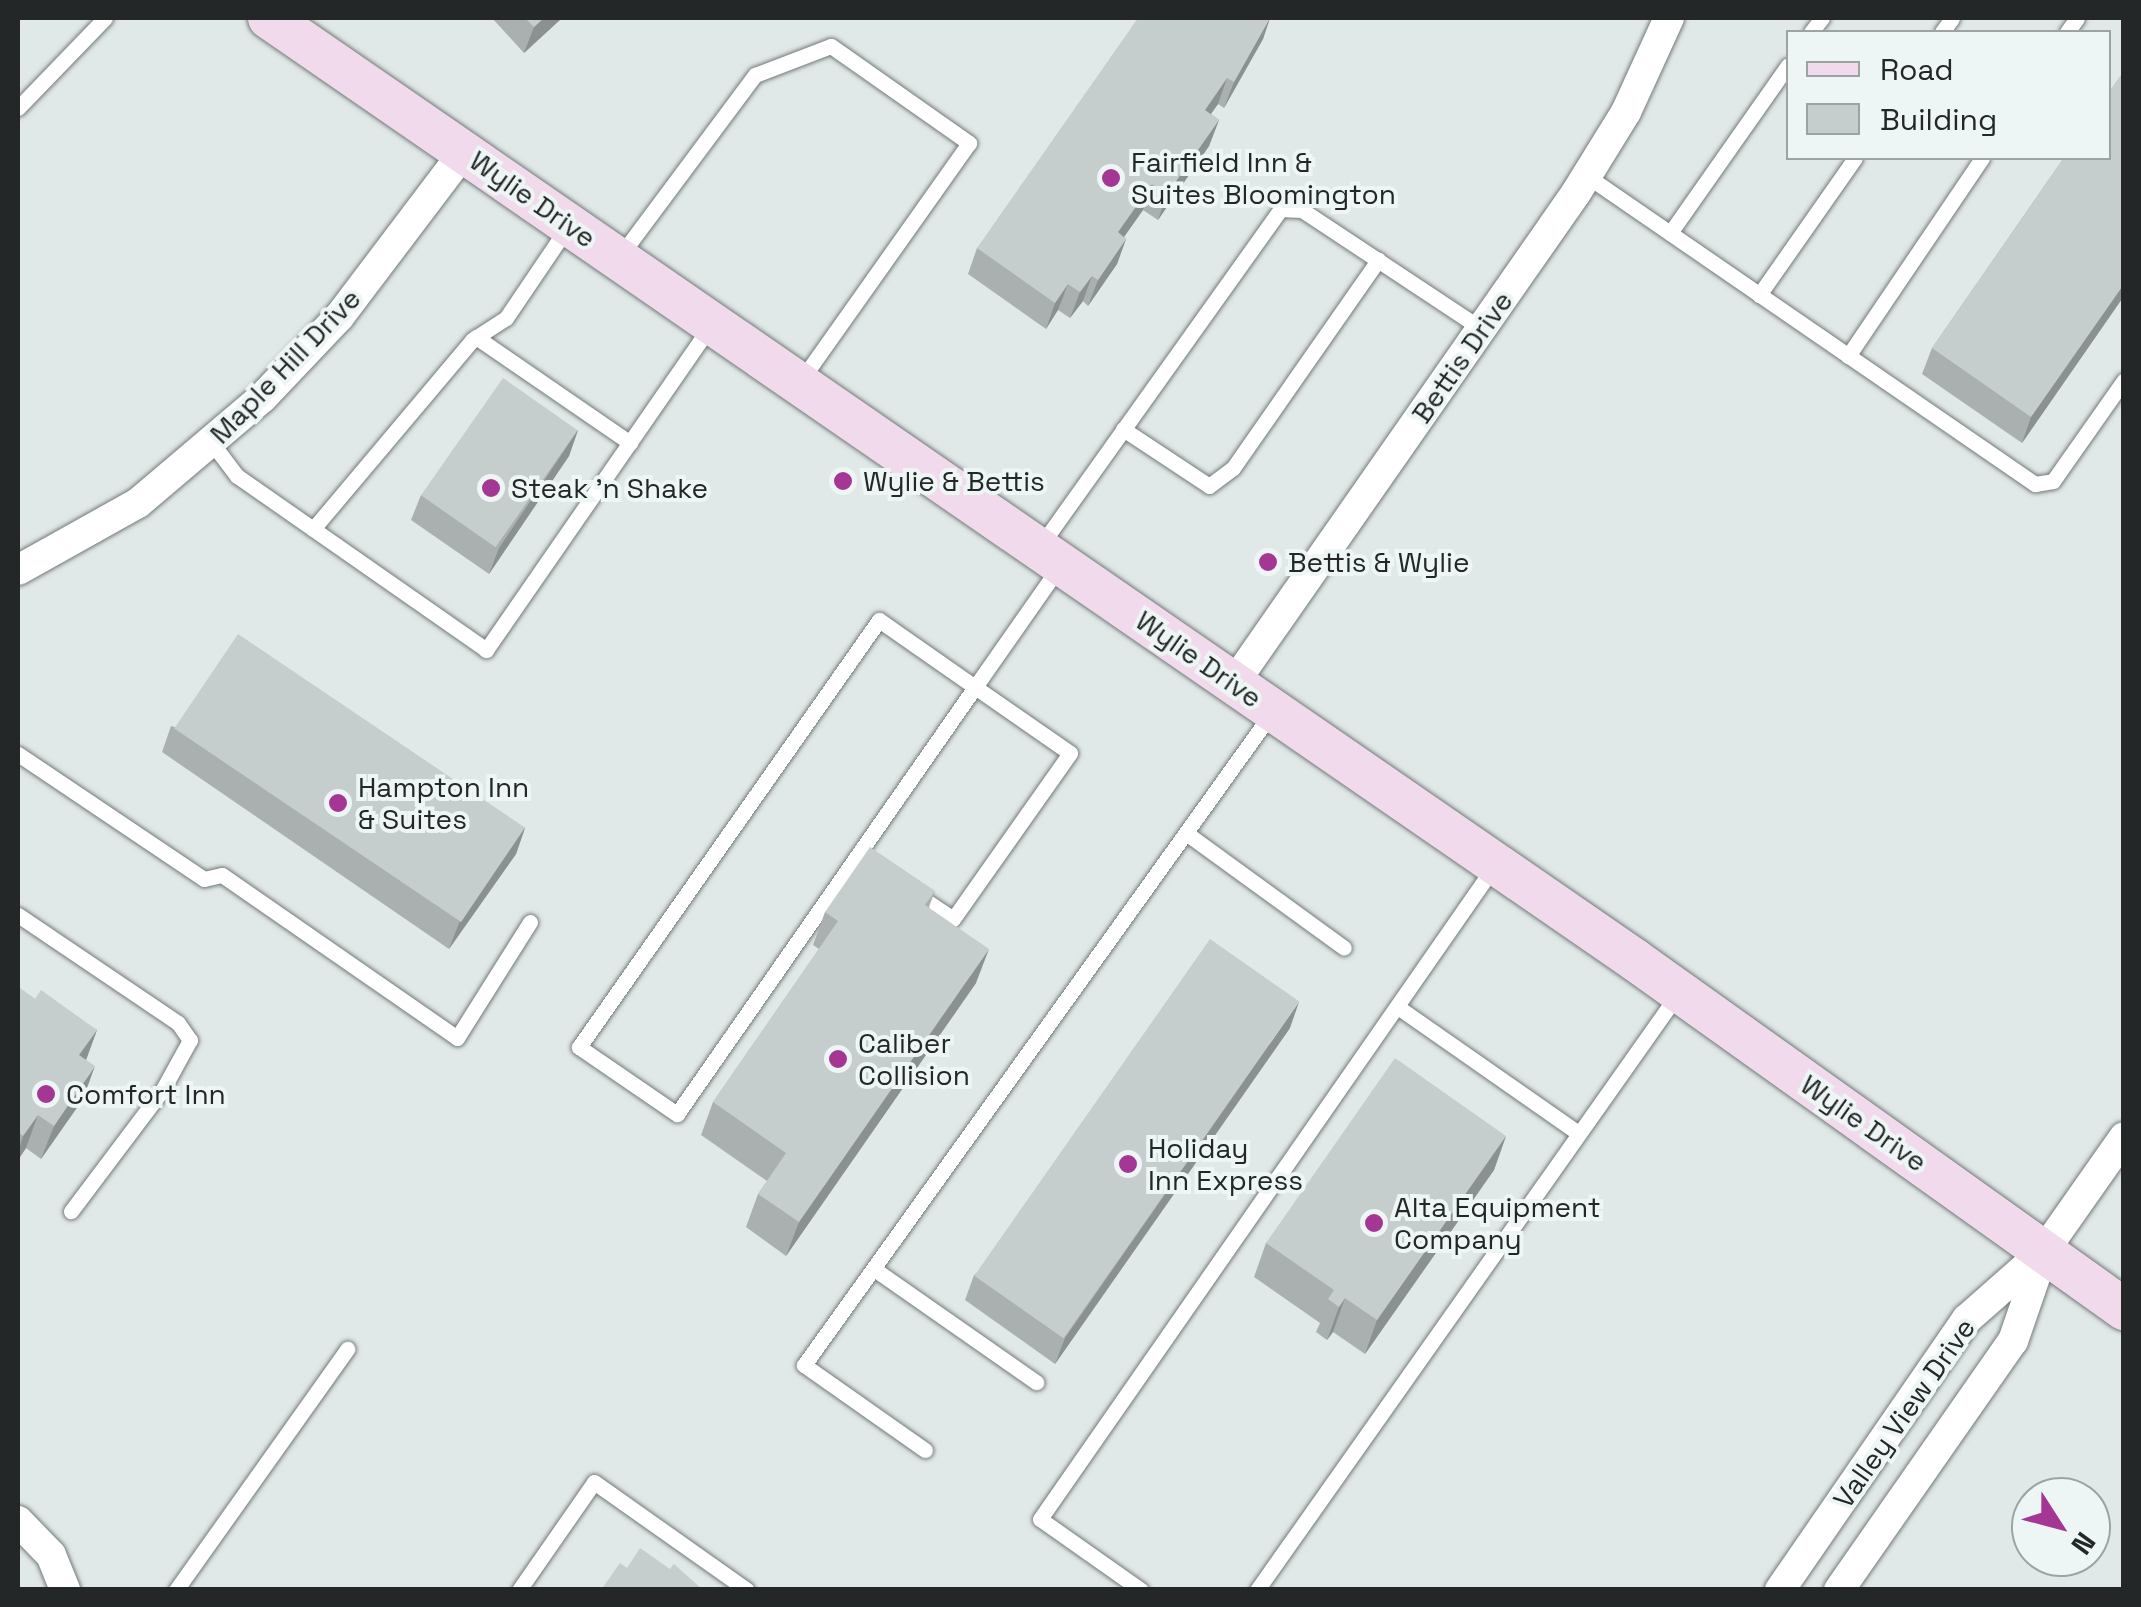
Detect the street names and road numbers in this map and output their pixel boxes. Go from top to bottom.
street label: Wylie Drive [464,143,602,255]
street label: Maple Hill Drive [203,282,367,450]
street label: Bettis Drive [1404,285,1520,429]
street label: Wylie Drive [1130,603,1268,715]
street label: Wylie Drive [1795,1067,1933,1179]
street label: Valley View Drive [1826,1312,1982,1514]

